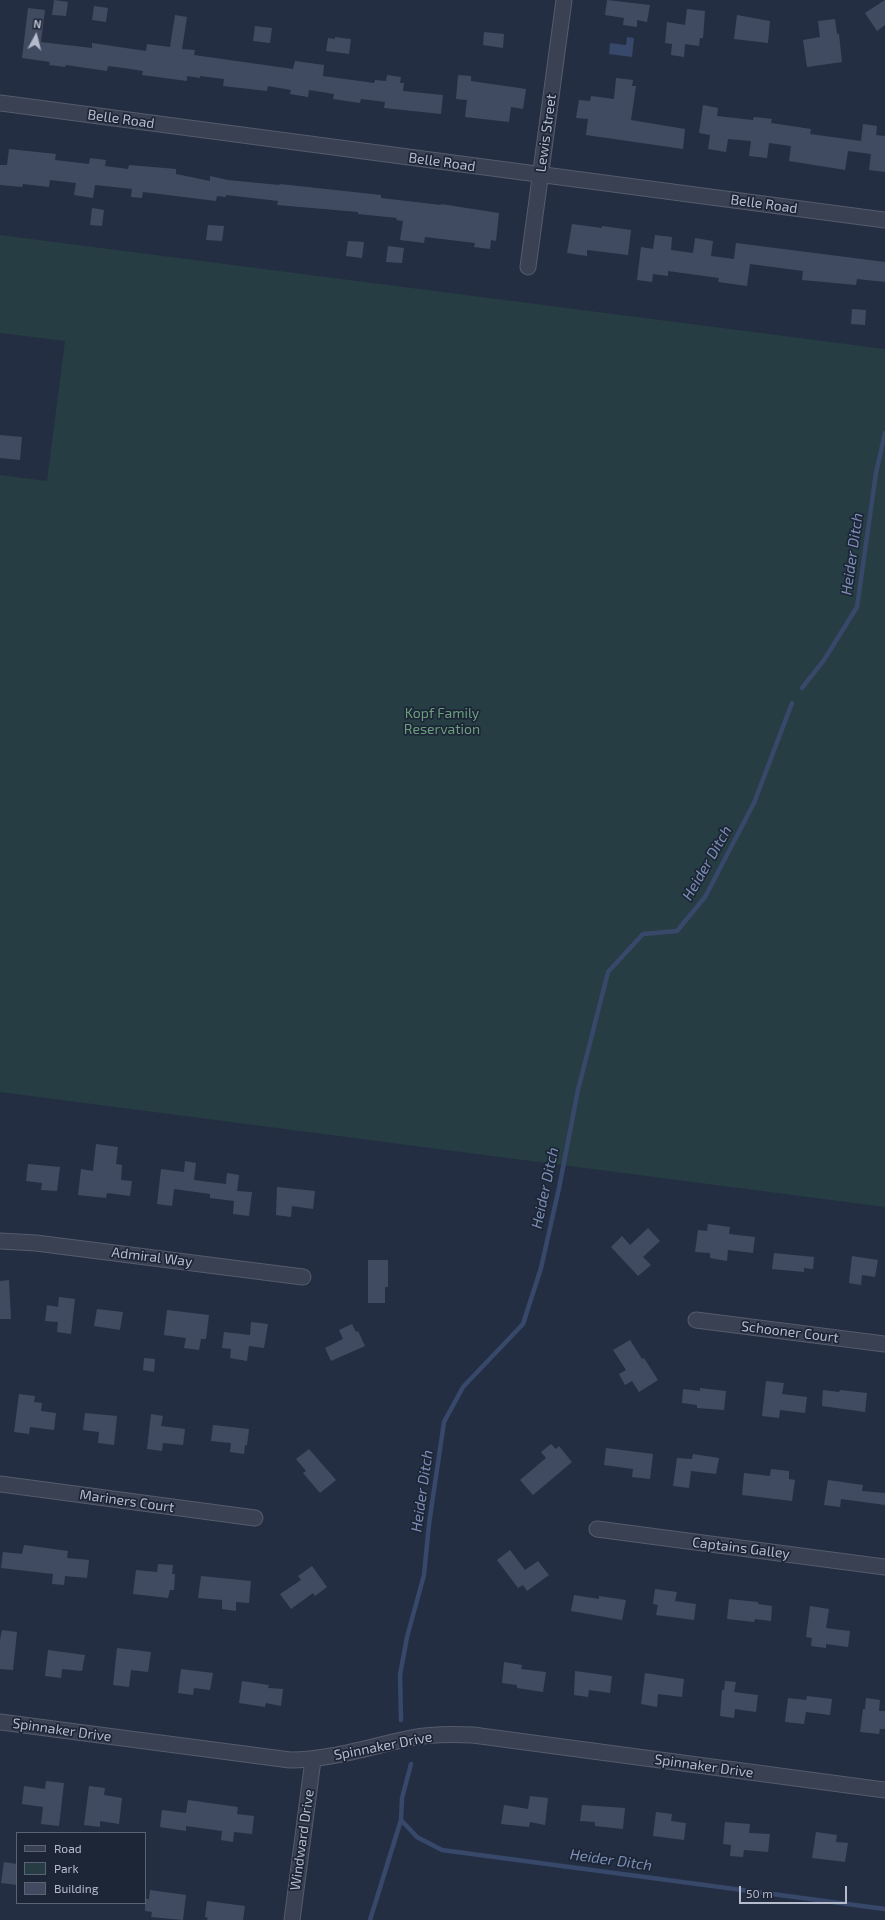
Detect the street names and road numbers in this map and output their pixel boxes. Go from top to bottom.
street label: Lewis Street [532,93,560,173]
street label: Belle Road [86,106,156,132]
street label: Belle Road [407,149,477,175]
street label: Belle Road [729,191,799,217]
street label: Admiral Way [111,1244,193,1270]
street label: Schooner Court [740,1318,840,1346]
street label: Mariners Court [79,1486,175,1516]
street label: Captains Galley [691,1534,791,1562]
street label: Spinnaker Drive [11,1715,113,1745]
street label: Spinnaker Drive [332,1728,434,1764]
street label: Spinnaker Drive [653,1751,755,1781]
street label: Windward Drive [287,1788,317,1892]

